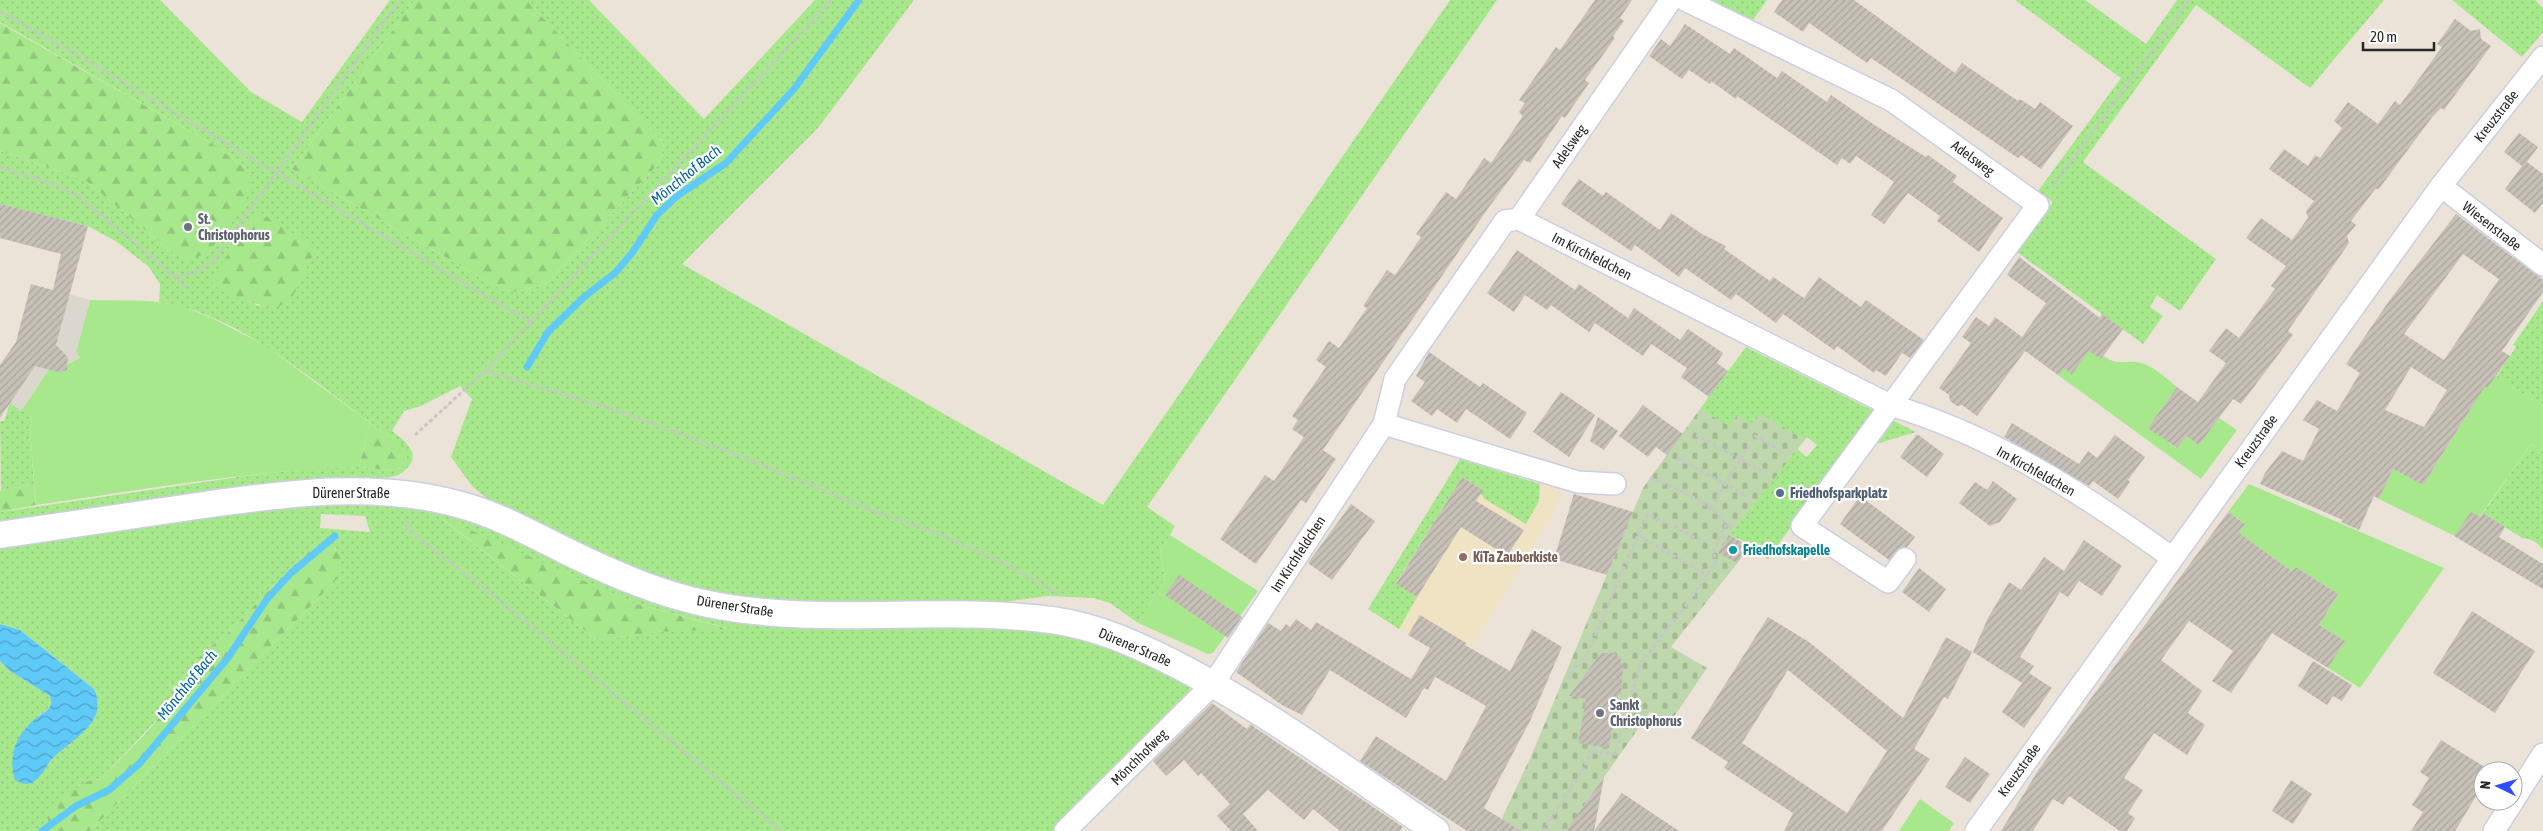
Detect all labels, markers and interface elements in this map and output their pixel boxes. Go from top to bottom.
scale bar [2363,20,2434,52]
text: 20 m [2370,28,2397,45]
street label: Kreuzstraße [2471,87,2521,145]
street label: Adelsweg [1548,121,1590,171]
street label: Adelsweg [1948,137,1998,179]
water label: Mönchhof Bach [647,141,724,208]
street label: Wiesenstraße [2459,198,2525,254]
place label: St. Christophorus [198,211,270,243]
marker: St. Christophorus [182,221,194,233]
street label: Im Kirchfeldchen [1549,229,1635,283]
street label: Kreuzstraße [2231,411,2281,471]
street label: Im Kirchfeldchen [1994,443,2078,499]
street label: Dürener Straße [312,485,390,501]
place label: Friedhofsparkplatz [1790,485,1887,501]
marker: Friedhofsparkplatz [1774,487,1786,499]
street label: Im Kirchfeldchen [1268,513,1328,595]
place label: Friedhofskapelle [1743,542,1830,558]
marker: Friedhofskapelle [1727,544,1739,556]
place label: KiTa Zauberkiste [1473,549,1558,565]
marker: KiTa Zauberkiste [1457,551,1469,563]
street label: Dürener Straße [695,592,775,620]
street label: Dürener Straße [1096,624,1174,670]
water label: Mönchhof Bach [153,646,220,723]
place label: Sankt Christophorus [1610,697,1682,729]
marker: Sankt Christophorus [1594,707,1606,719]
street label: Mönchhofweg [1108,726,1170,788]
street label: Kreuzstraße [1994,740,2044,800]
north arrow [2473,761,2523,811]
text: N [2477,780,2493,790]

